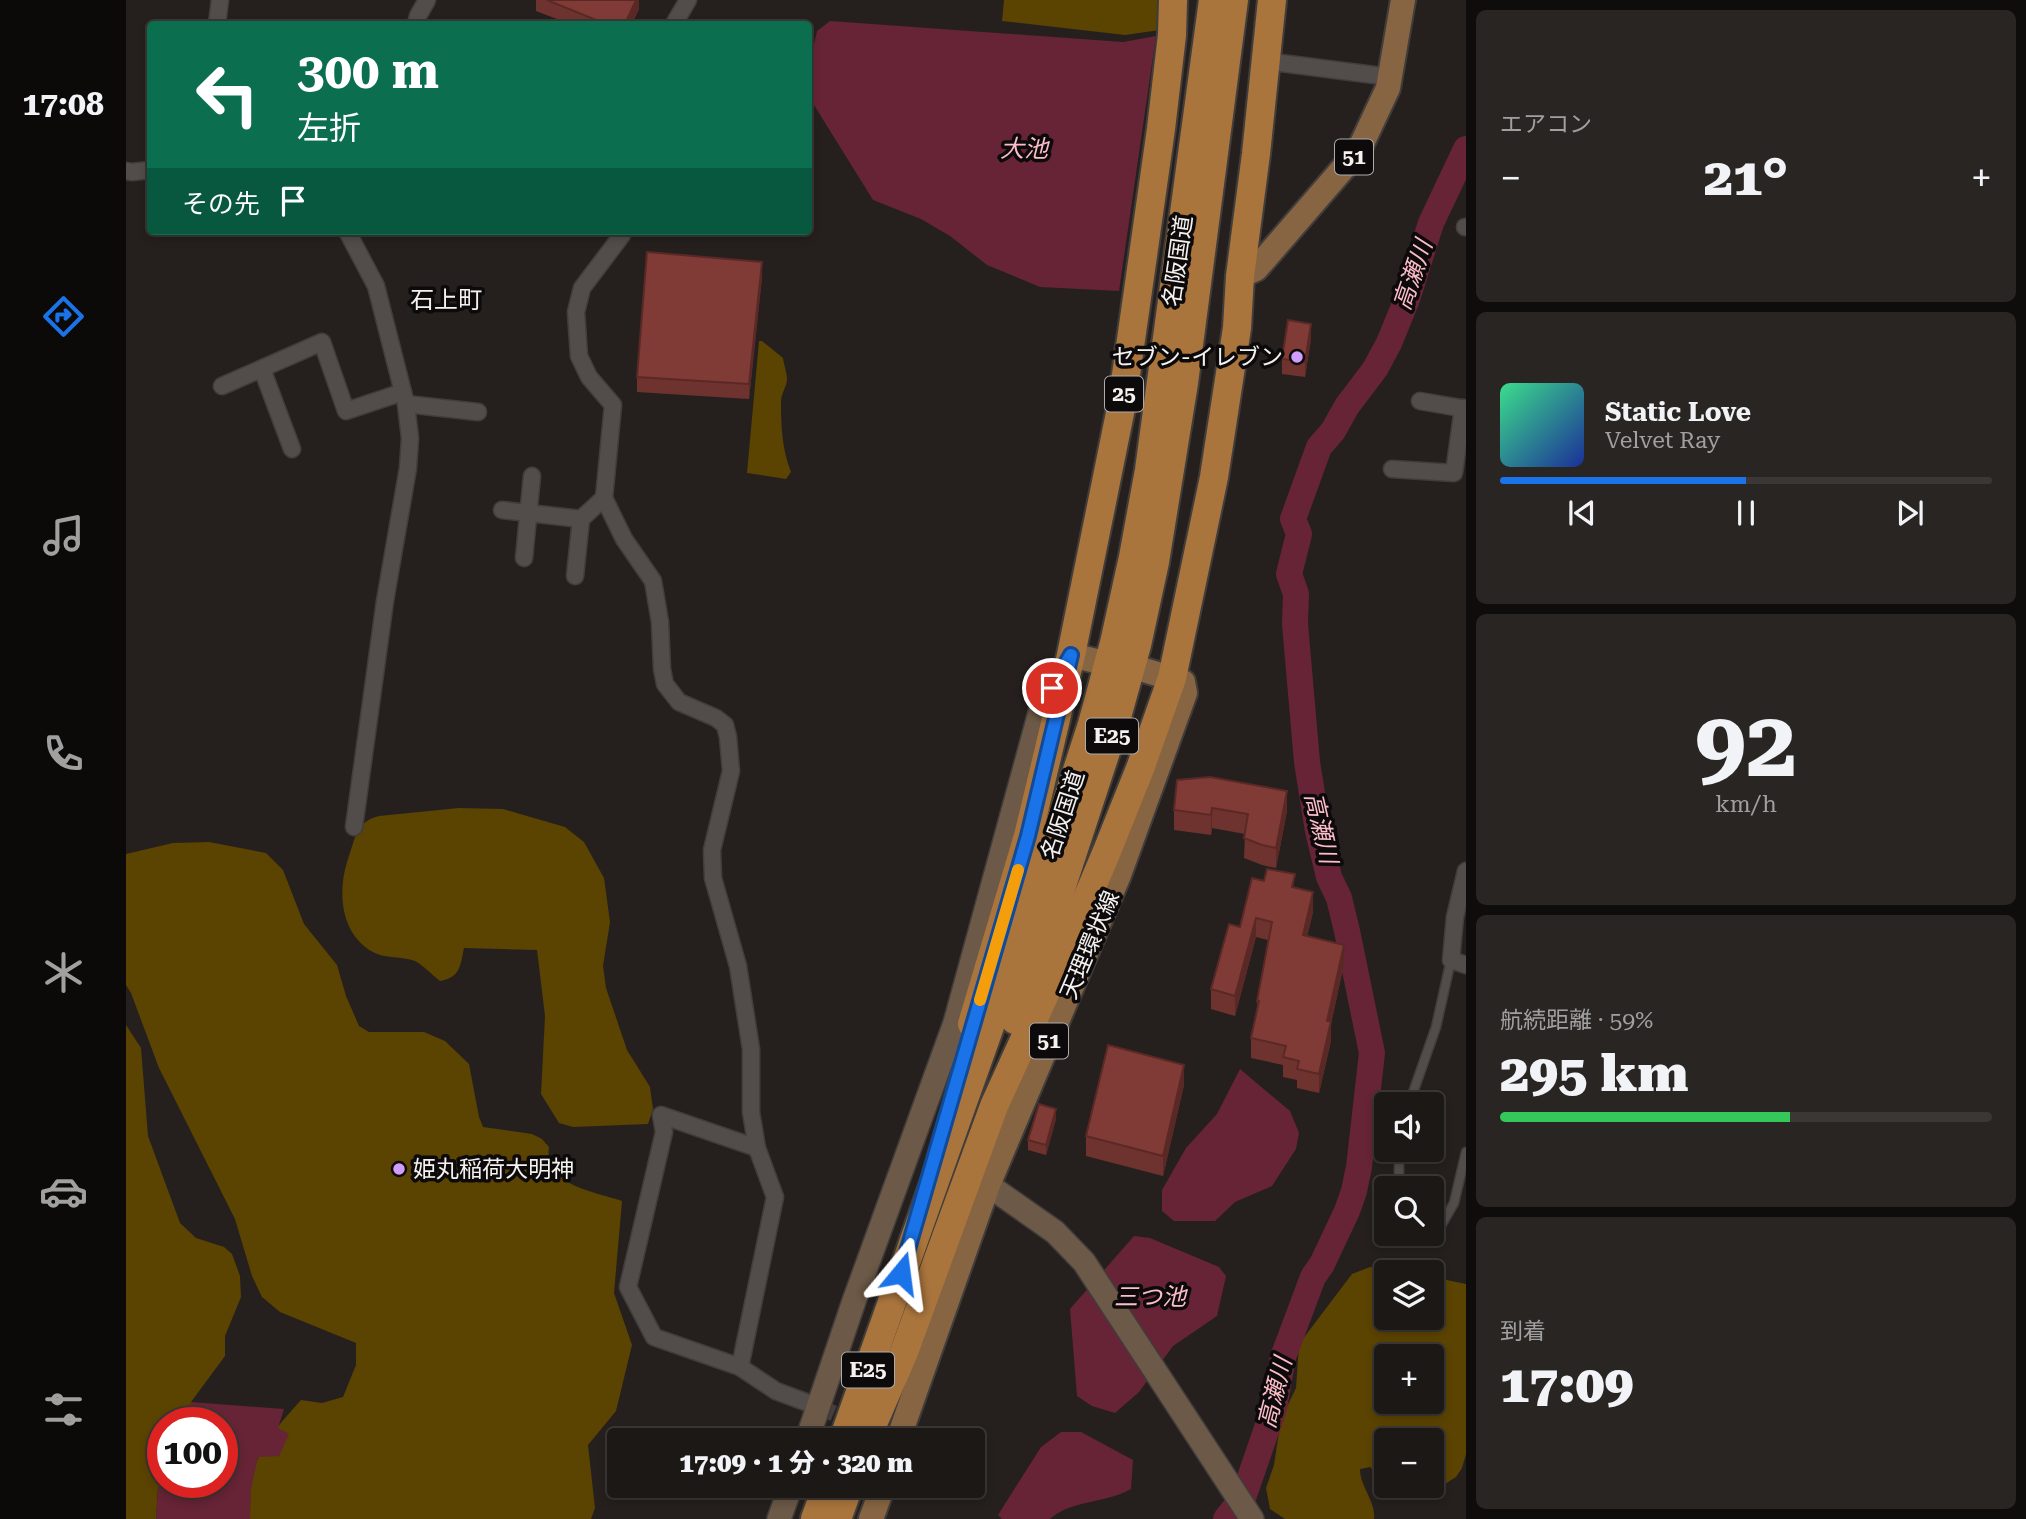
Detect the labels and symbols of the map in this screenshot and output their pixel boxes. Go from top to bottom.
water label: 大池 [1000,135,1050,163]
road number: 51 [1335,140,1373,174]
street label: 名阪国道 [1158,214,1198,308]
water label: 高瀬川 [1388,234,1439,314]
district label: 石上町 [410,286,482,314]
place label: セブン-イレブン [1112,344,1283,371]
marker: セブン-イレブン [1289,349,1305,365]
road number: 25 [1105,376,1143,412]
pin [1022,658,1082,718]
road number: E25 [1086,718,1138,754]
street label: 名阪国道 [1036,767,1090,863]
water label: 高瀬川 [1299,790,1343,869]
street label: 天理環状線 [1055,887,1125,1003]
road number: 51 [1030,1024,1068,1058]
place label: 姫丸稲荷大明神 [413,1156,574,1183]
marker: 姫丸稲荷大明神 [391,1161,407,1177]
position arrow [864,1236,938,1310]
water label: 三つ池 [1114,1283,1188,1311]
road number: E25 [842,1352,894,1388]
water label: 高瀬川 [1253,1352,1298,1431]
speed limit sign: 100 [147,1407,238,1498]

